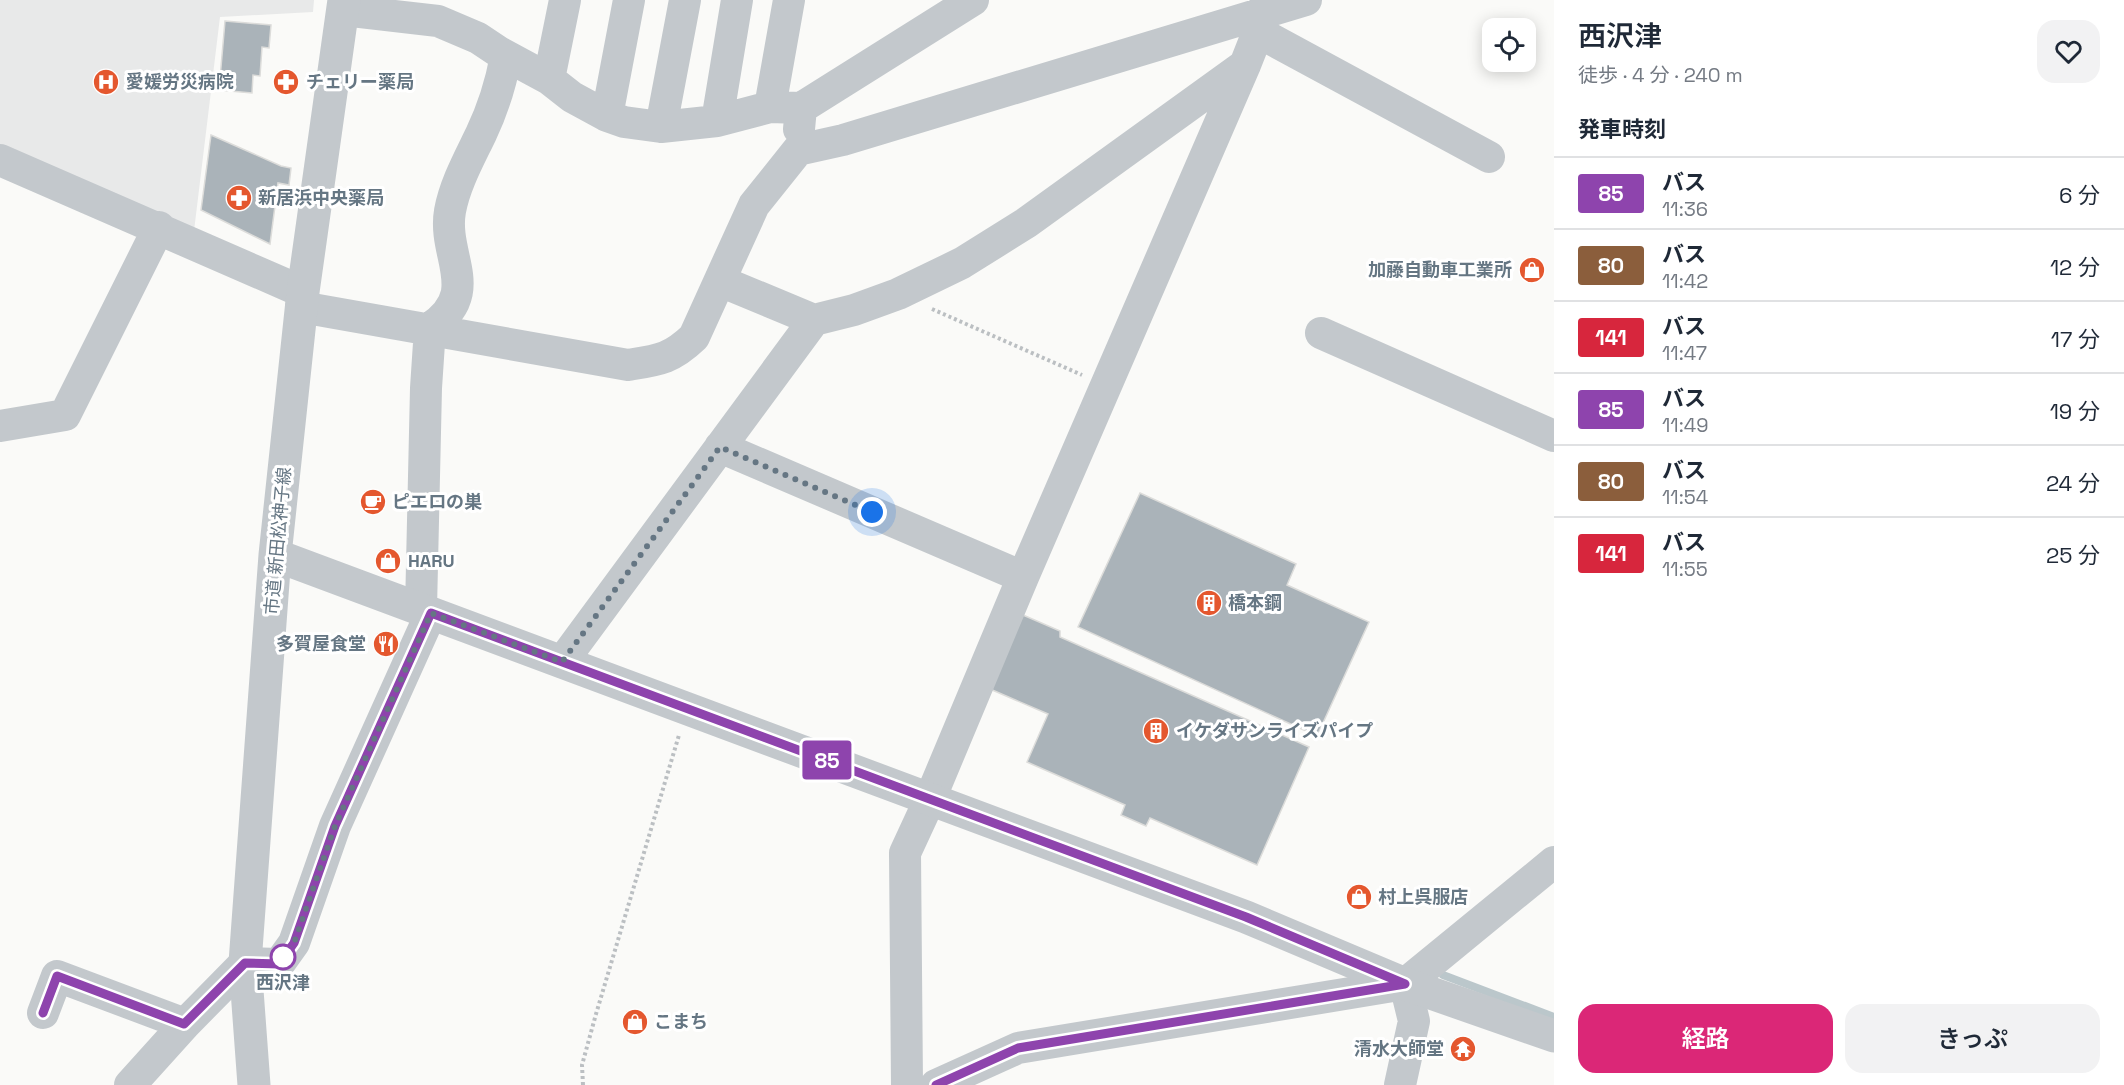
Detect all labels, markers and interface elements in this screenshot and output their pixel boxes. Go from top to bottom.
map controls [1482,18,1536,72]
button: locate [1482,18,1536,72]
text: 西沢津 [1578,18,1662,54]
button: heart [2037,20,2100,83]
text: 徒歩 · 4 分 · 240 m [1578,62,1743,88]
hospital icon: 愛媛労災病院 [91,67,121,97]
pharmacy icon: チェリー薬局 [271,67,301,97]
place label: 愛媛労災病院 [126,70,234,93]
place label: チェリー薬局 [306,70,414,93]
text: 発車時刻 [1578,115,1666,143]
text: バス [1662,168,1706,196]
text: 85 [1598,180,1624,207]
text: 6 分 [2059,181,2100,209]
pharmacy icon: 新居浜中央薬局 [224,183,254,213]
place label: 新居浜中央薬局 [258,186,384,209]
text: 11:36 [1662,196,1708,222]
text: バス [1662,240,1706,268]
text: 80 [1598,252,1624,279]
text: 12 分 [2050,253,2100,281]
shop icon: 加藤自動車工業所 [1517,255,1547,285]
place label: 加藤自動車工業所 [1368,258,1512,281]
text: 11:42 [1662,268,1708,294]
text: バス [1662,312,1706,340]
text: 141 [1595,324,1627,351]
text: 17 分 [2051,325,2100,353]
text: 11:47 [1662,340,1707,366]
text: バス [1662,384,1706,412]
text: 85 [1598,396,1624,423]
text: 19 分 [2050,397,2100,425]
text: 11:49 [1662,412,1709,438]
text: バス [1662,456,1706,484]
street label: 市道 新田松神子線 [260,466,295,616]
text: 80 [1598,468,1624,495]
text: 24 分 [2046,469,2100,497]
text: 11:54 [1662,484,1708,510]
cafe icon: ピエロの巣 [358,487,388,517]
place label: ピエロの巣 [392,490,482,513]
your location [857,497,887,527]
text: バス [1662,528,1706,556]
text: 141 [1595,540,1627,567]
text: 25 分 [2046,541,2100,569]
shop icon: HARU [373,546,403,576]
place label: HARU [408,549,455,572]
text: 11:55 [1662,556,1708,582]
building icon: 橋本鋼 [1194,588,1224,618]
place label: 橋本鋼 [1228,591,1282,614]
restaurant icon: 多賀屋食堂 [371,629,401,659]
place label: 多賀屋食堂 [276,632,366,655]
building icon: イケダサンライズパイプ [1141,716,1171,746]
place label: イケダサンライズパイプ [1176,719,1373,742]
line badge: 85 [800,740,854,780]
text: 85 [814,747,840,774]
shop icon: 村上呉服店 [1344,882,1374,912]
place label: 村上呉服店 [1378,885,1468,908]
marker: 西沢津 [270,944,296,970]
place label: 西沢津 [256,971,310,994]
button: 経路 [1578,1004,1833,1073]
button: きっぷ [1845,1004,2100,1073]
shop icon: こまち [620,1007,650,1037]
place label: こまち [654,1010,708,1033]
temple icon: 清水大師堂 [1448,1034,1478,1064]
place label: 清水大師堂 [1354,1037,1444,1060]

